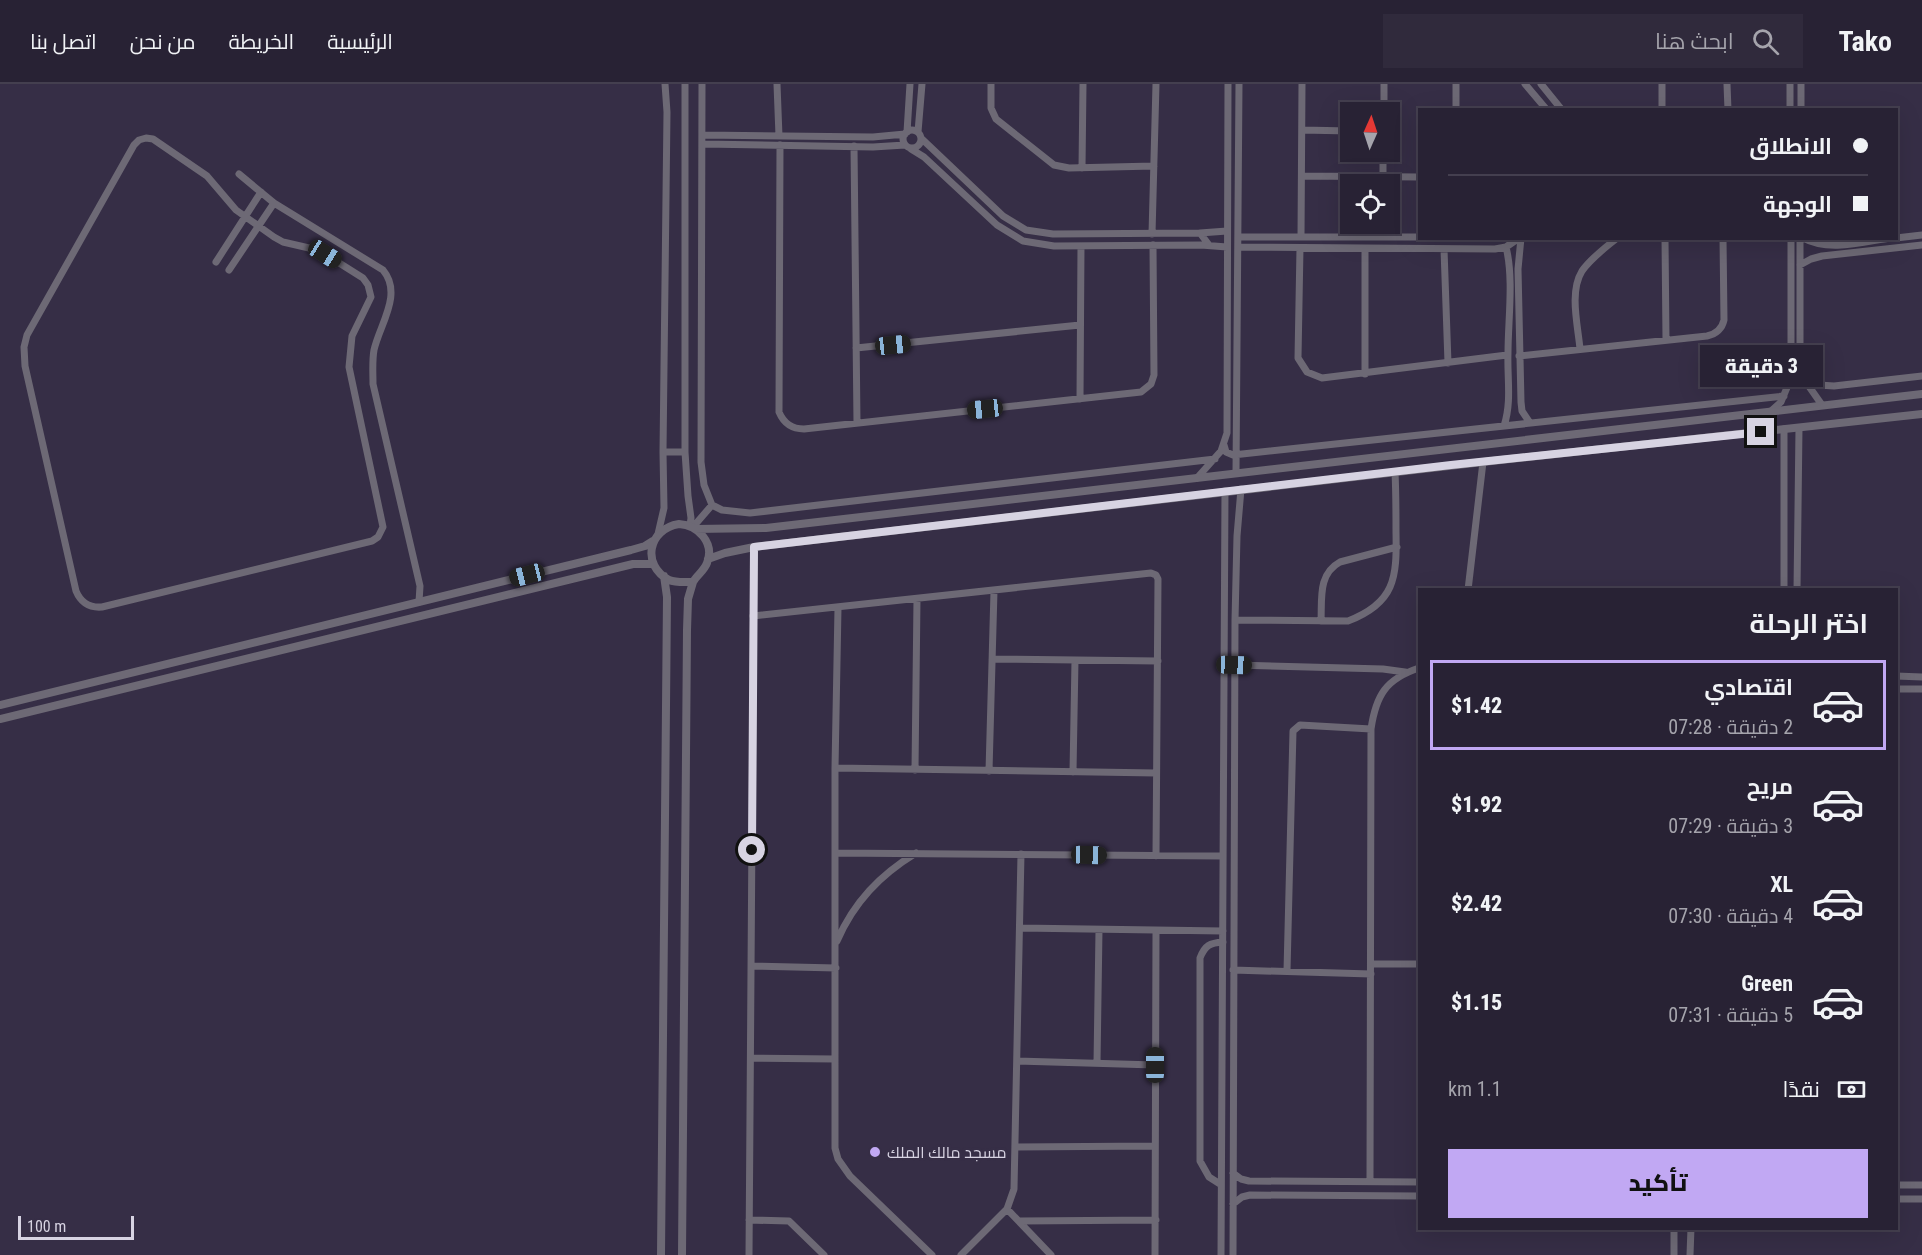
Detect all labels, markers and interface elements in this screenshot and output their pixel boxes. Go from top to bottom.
search box [1383,14,1803,68]
icon: search [1749,25,1782,58]
text: Tako [1839,25,1892,58]
text: ابحث هنا [1655,29,1734,54]
text: اتصل بنا [30,30,97,54]
text: من نحن [130,30,196,54]
text: الخريطة [229,30,294,54]
text: الرئيسية [327,30,393,54]
north arrow [1340,102,1400,162]
map controls [1340,102,1400,234]
text: الانطلاق [1749,134,1832,159]
button: locate [1340,174,1400,234]
text: الوجهة [1763,192,1832,217]
car [305,237,345,271]
car [874,334,912,356]
callout: 3 دقيقة [1700,345,1822,387]
text: 3 دقيقة [1725,354,1798,378]
car [966,398,1004,420]
route end [1747,418,1774,445]
car [507,562,547,588]
text: اختر الرحلة [1750,608,1868,640]
car [1216,655,1252,675]
text: اقتصادي [1704,675,1793,700]
icon: car [1811,678,1865,732]
text: $1.42 [1451,693,1502,718]
text: 2 دقيقة · 07:28 [1668,715,1793,739]
text: مريح [1747,774,1793,799]
icon: car [1811,777,1865,831]
text: $1.92 [1451,792,1502,817]
text: 3 دقيقة · 07:29 [1668,814,1793,838]
route start [738,836,765,863]
car [1071,846,1107,864]
text: XL [1770,872,1793,897]
icon: car [1811,876,1865,930]
text: $2.42 [1451,891,1502,916]
text: 4 دقيقة · 07:30 [1668,904,1793,928]
text: Green [1741,971,1793,996]
icon: car [1811,975,1865,1029]
text: $1.15 [1451,990,1502,1015]
text: 5 دقيقة · 07:31 [1668,1003,1793,1027]
car [1146,1047,1164,1083]
icon: cash [1835,1073,1868,1106]
text: 1.1 km [1448,1077,1502,1101]
text: نقدًا [1782,1077,1820,1102]
place label: مسجد مالك الملك [887,1143,1007,1162]
marker: مسجد مالك الملك [868,1145,882,1159]
button: تأكيد [1448,1149,1868,1218]
scale bar [18,1213,134,1240]
text: 100 m [27,1217,66,1236]

